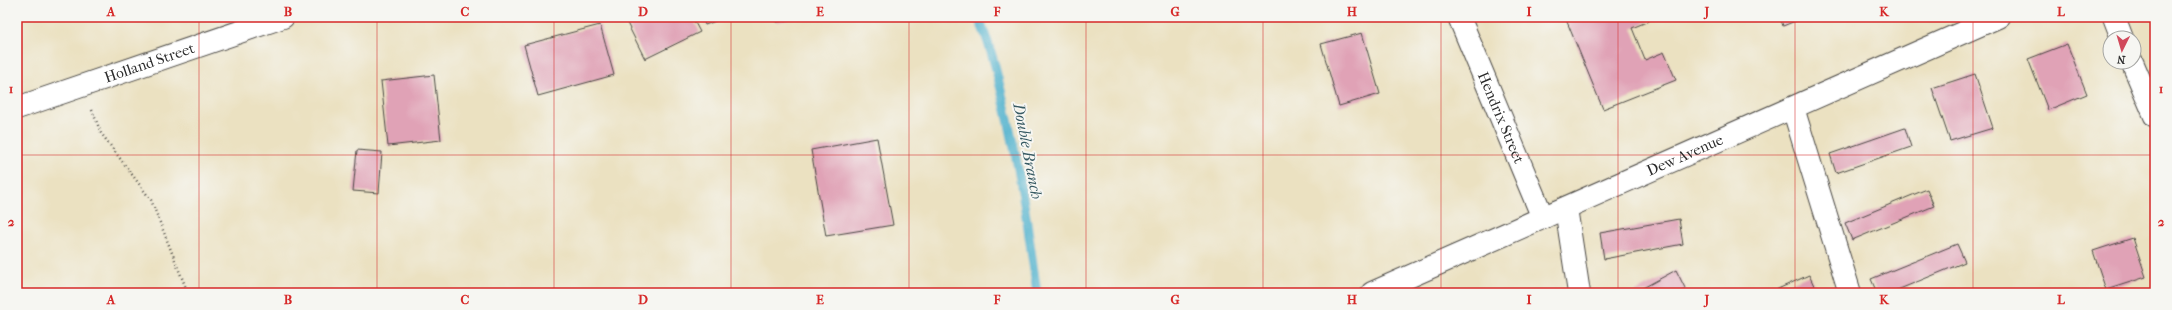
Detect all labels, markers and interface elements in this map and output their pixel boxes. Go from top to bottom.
text: A [106,4,116,19]
text: B [284,4,293,19]
text: C [461,4,470,19]
text: D [638,4,648,19]
text: E [816,4,824,19]
text: F [993,4,1001,19]
text: G [1170,4,1180,19]
text: H [1347,4,1358,19]
text: I [1526,4,1532,19]
text: J [1703,4,1710,20]
text: K [1879,4,1890,19]
text: L [2057,4,2066,19]
north arrow [2102,30,2142,70]
street label: Holland Street [102,39,197,86]
text: N [2116,53,2126,66]
street label: Hendrix Street [1474,69,1528,167]
text: 1 [9,81,14,96]
text: 1 [2159,81,2164,96]
water label: Double Branch [1009,100,1047,201]
street label: Dew Avenue [1644,130,1726,180]
text: 2 [8,214,15,229]
text: 2 [2158,214,2165,229]
text: A [106,292,116,307]
text: B [284,292,293,307]
text: C [461,292,470,307]
text: D [638,292,648,307]
text: E [816,292,824,307]
text: F [993,292,1001,307]
text: G [1170,292,1180,307]
text: H [1347,292,1358,307]
text: I [1526,292,1532,307]
text: J [1703,292,1710,308]
text: K [1879,292,1890,307]
text: L [2057,292,2066,307]

